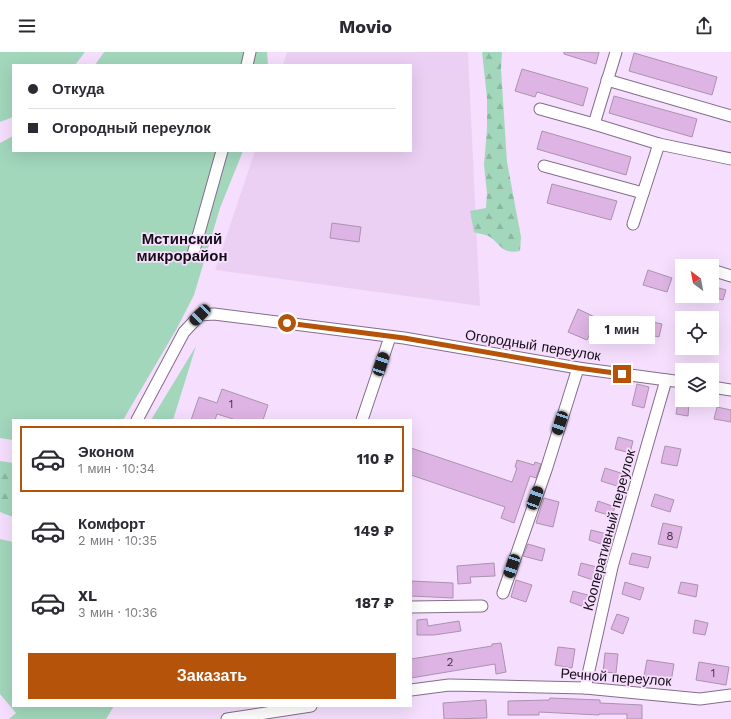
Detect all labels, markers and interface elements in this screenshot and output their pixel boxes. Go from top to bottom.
icon: menu [16,15,38,37]
icon: share [693,15,715,37]
text: Movio [339,16,392,37]
text: Откуда [52,80,104,98]
text: Огородный переулок [52,119,211,137]
district label: Мстинский микрорайон [136,230,228,265]
north arrow [675,259,719,303]
map controls [675,259,719,407]
car [187,302,213,328]
button: locate [675,311,719,355]
route start [278,314,296,332]
callout: 1 мин [589,316,655,344]
text: 1 мин [605,322,639,337]
street label: Огородный переулок [464,326,603,364]
car [372,351,390,377]
button: layers [675,363,719,407]
route end [613,365,631,383]
house number: 1 [229,397,233,411]
car [551,410,569,436]
icon: car [30,441,66,477]
text: Эконом [78,443,134,461]
street label: Кооперативный переулок [580,447,638,612]
text: 110 ₽ [357,450,394,468]
text: 1 мин · 10:34 [78,461,155,476]
car [525,485,545,511]
icon: car [30,513,66,549]
text: Комфорт [78,515,145,533]
text: 149 ₽ [354,522,394,540]
house number: 8 [666,529,674,543]
text: 2 мин · 10:35 [78,533,157,548]
car [502,553,522,579]
icon: car [30,585,66,621]
text: XL [78,587,97,605]
text: 187 ₽ [355,594,394,612]
text: 3 мин · 10:36 [78,605,157,620]
button: Заказать [28,653,396,699]
house number: 2 [447,655,454,669]
street label: Речной переулок [560,665,673,689]
house number: 1 [711,666,715,680]

